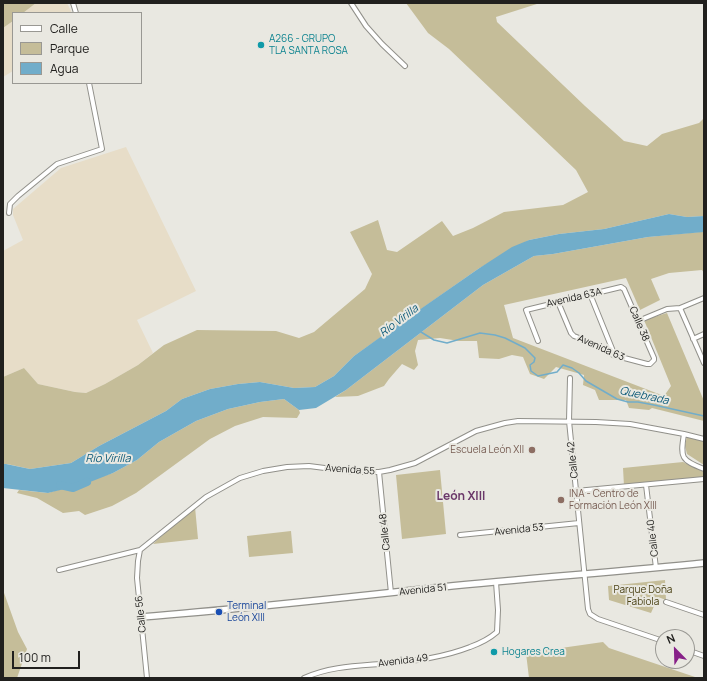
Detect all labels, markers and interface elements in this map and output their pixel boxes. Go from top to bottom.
legend [12,12,142,84]
text: Calle [50,20,78,37]
place label: A266 - GRUPO TLA SANTA ROSA [269,33,348,56]
text: Parque [50,40,89,57]
marker: A266 - GRUPO TLA SANTA ROSA [256,40,266,50]
text: Agua [50,60,79,77]
street label: Avenida 63A [545,286,603,310]
water label: Río Virilla [377,302,421,340]
street label: Calle 38 [626,305,652,343]
street label: Avenida 63 [576,332,626,364]
water label: Quebrada [618,384,670,408]
street label: Calle 42 [565,441,581,479]
place label: Escuela León XII [450,444,524,456]
marker: Escuela León XII [527,445,537,455]
water label: Río Virilla [86,452,130,466]
street label: Avenida 55 [325,462,375,478]
place label: INA - Centro de Formación León XIII [569,488,657,512]
district label: León XIII [437,490,485,504]
marker: INA - Centro de Formación León XIII [556,495,566,505]
street label: Calle 48 [377,513,393,551]
street label: Calle 40 [645,519,661,557]
street label: Avenida 53 [494,521,544,539]
street label: Avenida 51 [399,582,447,598]
park label: Parque Doña Fabiola [614,584,672,608]
street label: Calle 56 [133,595,149,633]
place label: Terminal León XIII [227,600,266,624]
marker: Terminal León XIII [214,607,224,617]
north arrow [655,629,695,669]
text: N [664,630,677,647]
scale bar [14,643,82,669]
place label: Hogares Crea [502,646,565,658]
marker: Hogares Crea [489,647,499,657]
text: 100 m [19,649,51,666]
street label: Avenida 49 [377,652,429,670]

